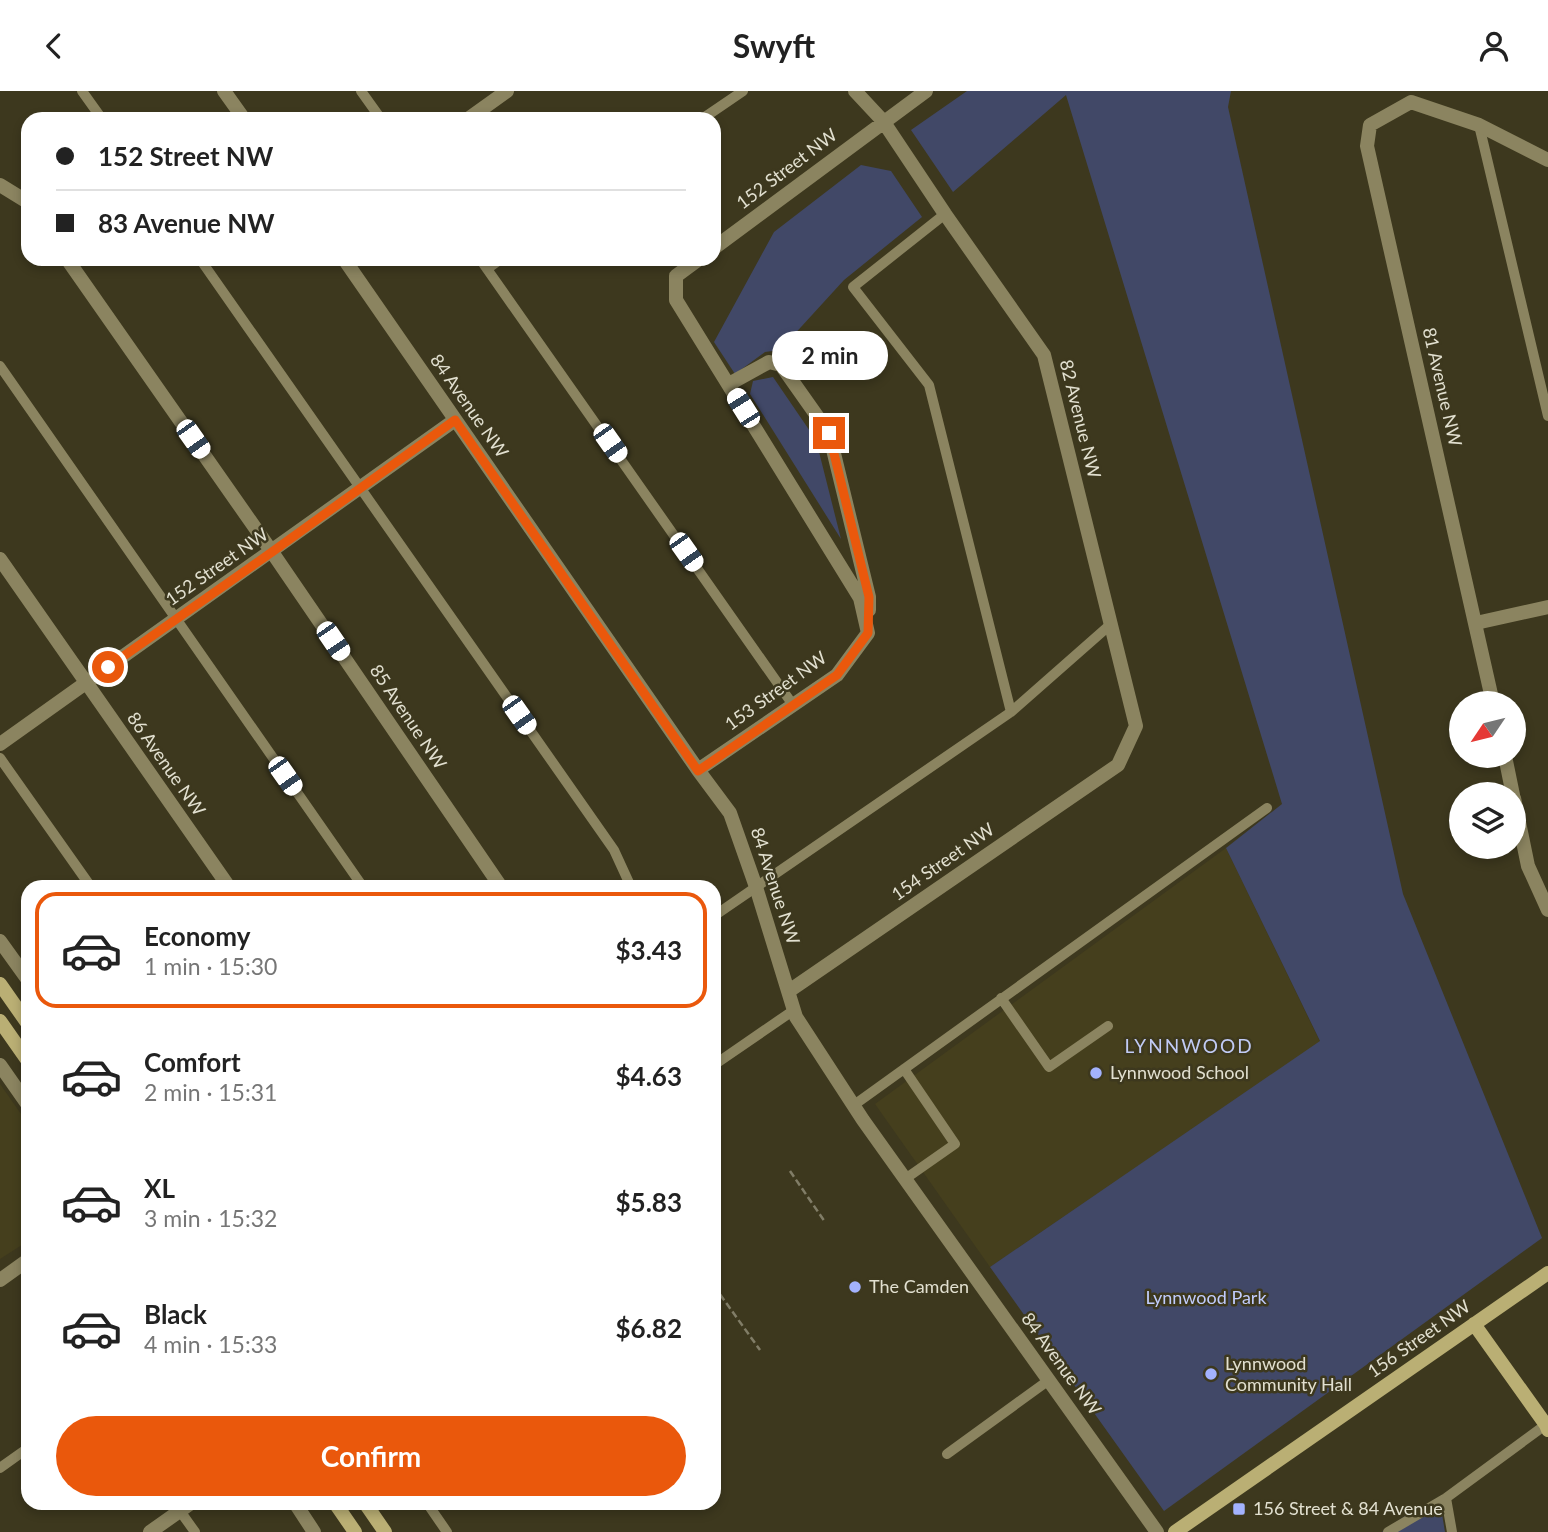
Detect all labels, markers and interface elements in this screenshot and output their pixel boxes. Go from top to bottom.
text: Swyft [733,26,815,65]
icon: back [35,27,73,65]
icon: person [1475,27,1513,65]
street label: 152 Street NW [732,123,841,213]
text: 152 Street NW [98,140,273,172]
text: 83 Avenue NW [98,207,275,239]
street label: 81 Avenue NW [1419,325,1467,449]
callout: 2 min [771,331,887,381]
text: 2 min [801,341,859,369]
street label: 84 Avenue NW [426,349,514,462]
street label: 82 Avenue NW [1056,357,1106,481]
car [723,385,764,431]
car [173,416,214,462]
route end [813,417,845,449]
car [590,420,631,466]
street label: 152 Street NW [161,522,272,610]
car [666,529,707,575]
car [313,618,354,664]
street label: 153 Street NW [720,646,831,734]
route start [92,651,124,683]
street label: 85 Avenue NW [366,660,452,773]
north arrow [1449,691,1526,768]
map controls [1449,691,1526,859]
car [499,692,540,738]
street label: 86 Avenue NW [123,707,211,820]
car [265,753,306,799]
button: layers [1449,782,1526,859]
street label: 154 Street NW [887,817,998,905]
street label: 84 Avenue NW [747,825,805,947]
icon: car [60,919,123,982]
text: Economy [144,920,250,952]
text: $3.43 [616,934,682,966]
text: 1 min · 15:30 [144,952,277,980]
district label: LYNNWOOD [1124,1034,1254,1057]
icon: car [60,1045,123,1108]
text: Comfort [144,1046,241,1078]
text: $4.63 [616,1060,682,1092]
place label: Lynnwood School [1110,1061,1249,1083]
marker: Lynnwood School [1088,1065,1104,1081]
text: 2 min · 15:31 [144,1078,277,1106]
icon: car [60,1171,123,1234]
text: XL [144,1172,175,1204]
text: $5.83 [616,1186,682,1218]
text: 3 min · 15:32 [144,1204,277,1232]
place label: The Camden [869,1275,969,1297]
marker: The Camden [847,1279,863,1295]
park label: Lynnwood Park [1145,1286,1267,1308]
street label: 156 Street NW [1363,1294,1474,1382]
icon: car [60,1297,123,1360]
text: Black [144,1298,207,1330]
street label: 84 Avenue NW [1017,1308,1107,1419]
text: $6.82 [616,1312,682,1344]
text: 4 min · 15:33 [144,1330,277,1358]
place label: Lynnwood Community Hall [1225,1352,1352,1395]
marker: Lynnwood Community Hall [1203,1366,1219,1382]
button: Confirm [56,1416,686,1496]
place label: 156 Street & 84 Avenue [1253,1497,1443,1519]
marker: 156 Street & 84 Avenue [1231,1501,1247,1517]

